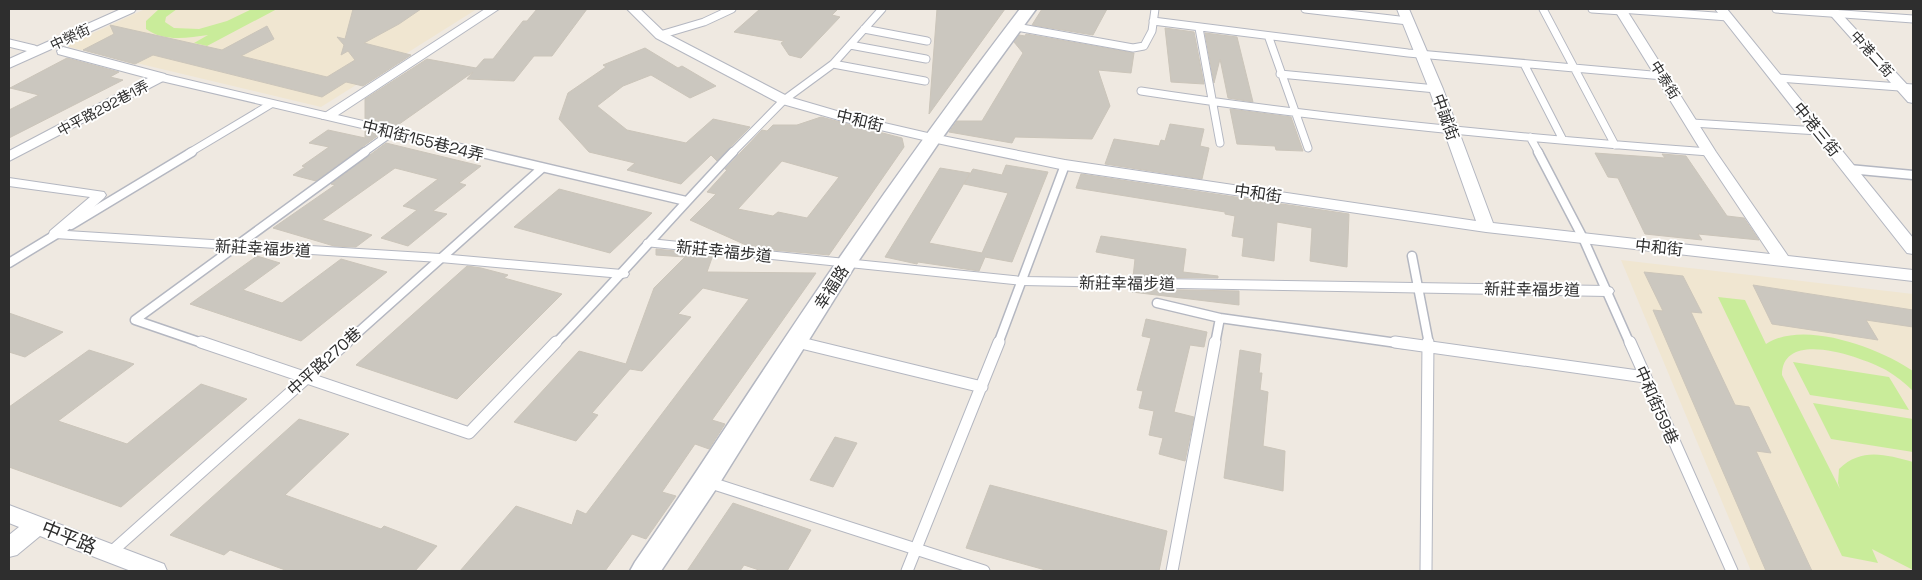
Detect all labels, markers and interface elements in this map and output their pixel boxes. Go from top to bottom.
street label: 中榮街 [47,20,93,54]
street label: 中港二街 [1847,27,1897,81]
street label: 中泰街 [1646,57,1684,103]
street label: 中平路292巷1弄 [54,76,152,140]
street label: 中誠街 [1427,91,1464,143]
street label: 中港三街 [1788,98,1845,161]
street label: 中和街 [834,104,886,136]
street label: 中和街155巷24弄 [360,115,486,166]
street label: 中和街 [1233,180,1283,207]
street label: 中和街 [1634,235,1684,260]
street label: 新莊幸福步道 [214,236,311,261]
street label: 新莊幸福步道 [675,236,773,267]
street label: 幸福路 [810,261,853,313]
street label: 新莊幸福步道 [1079,272,1175,295]
street label: 新莊幸福步道 [1484,278,1580,301]
street label: 中平路270巷 [283,323,366,400]
street label: 中和街59巷 [1630,363,1683,448]
street label: 中平路 [38,515,100,560]

